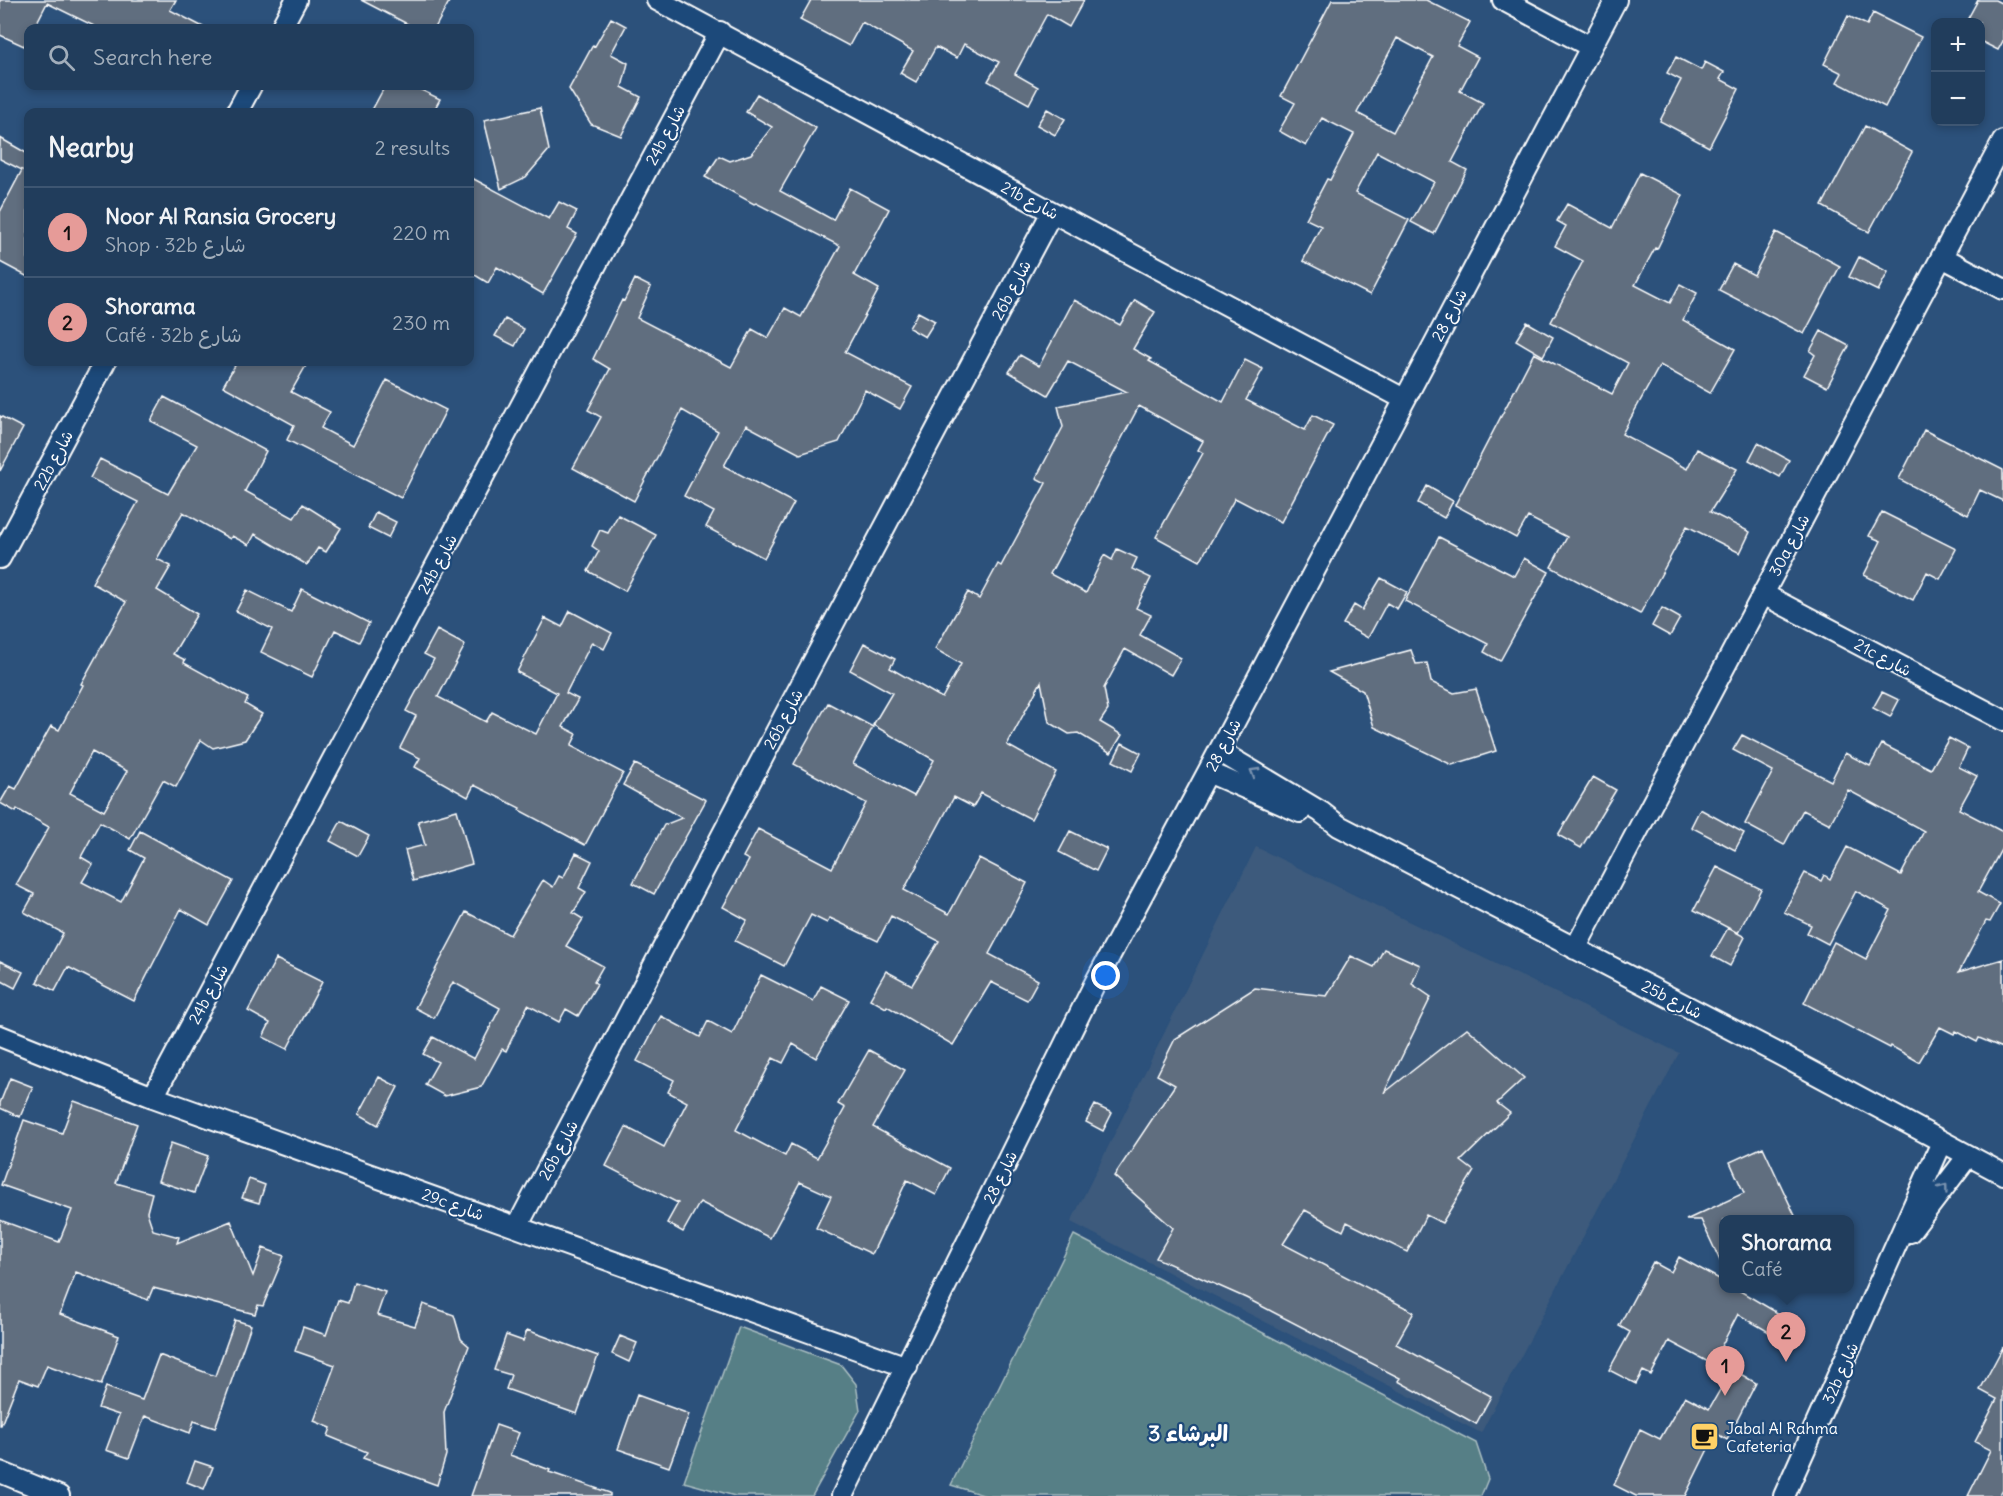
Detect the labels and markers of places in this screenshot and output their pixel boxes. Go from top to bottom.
pin: 2 [1766,1312,1806,1362]
pin: 1 [1706,1346,1744,1396]
place label: Jabal Al Rahma Cafeteria [1726,1418,1838,1456]
cafe icon: Jabal Al Rahma Cafeteria [1689,1421,1721,1453]

